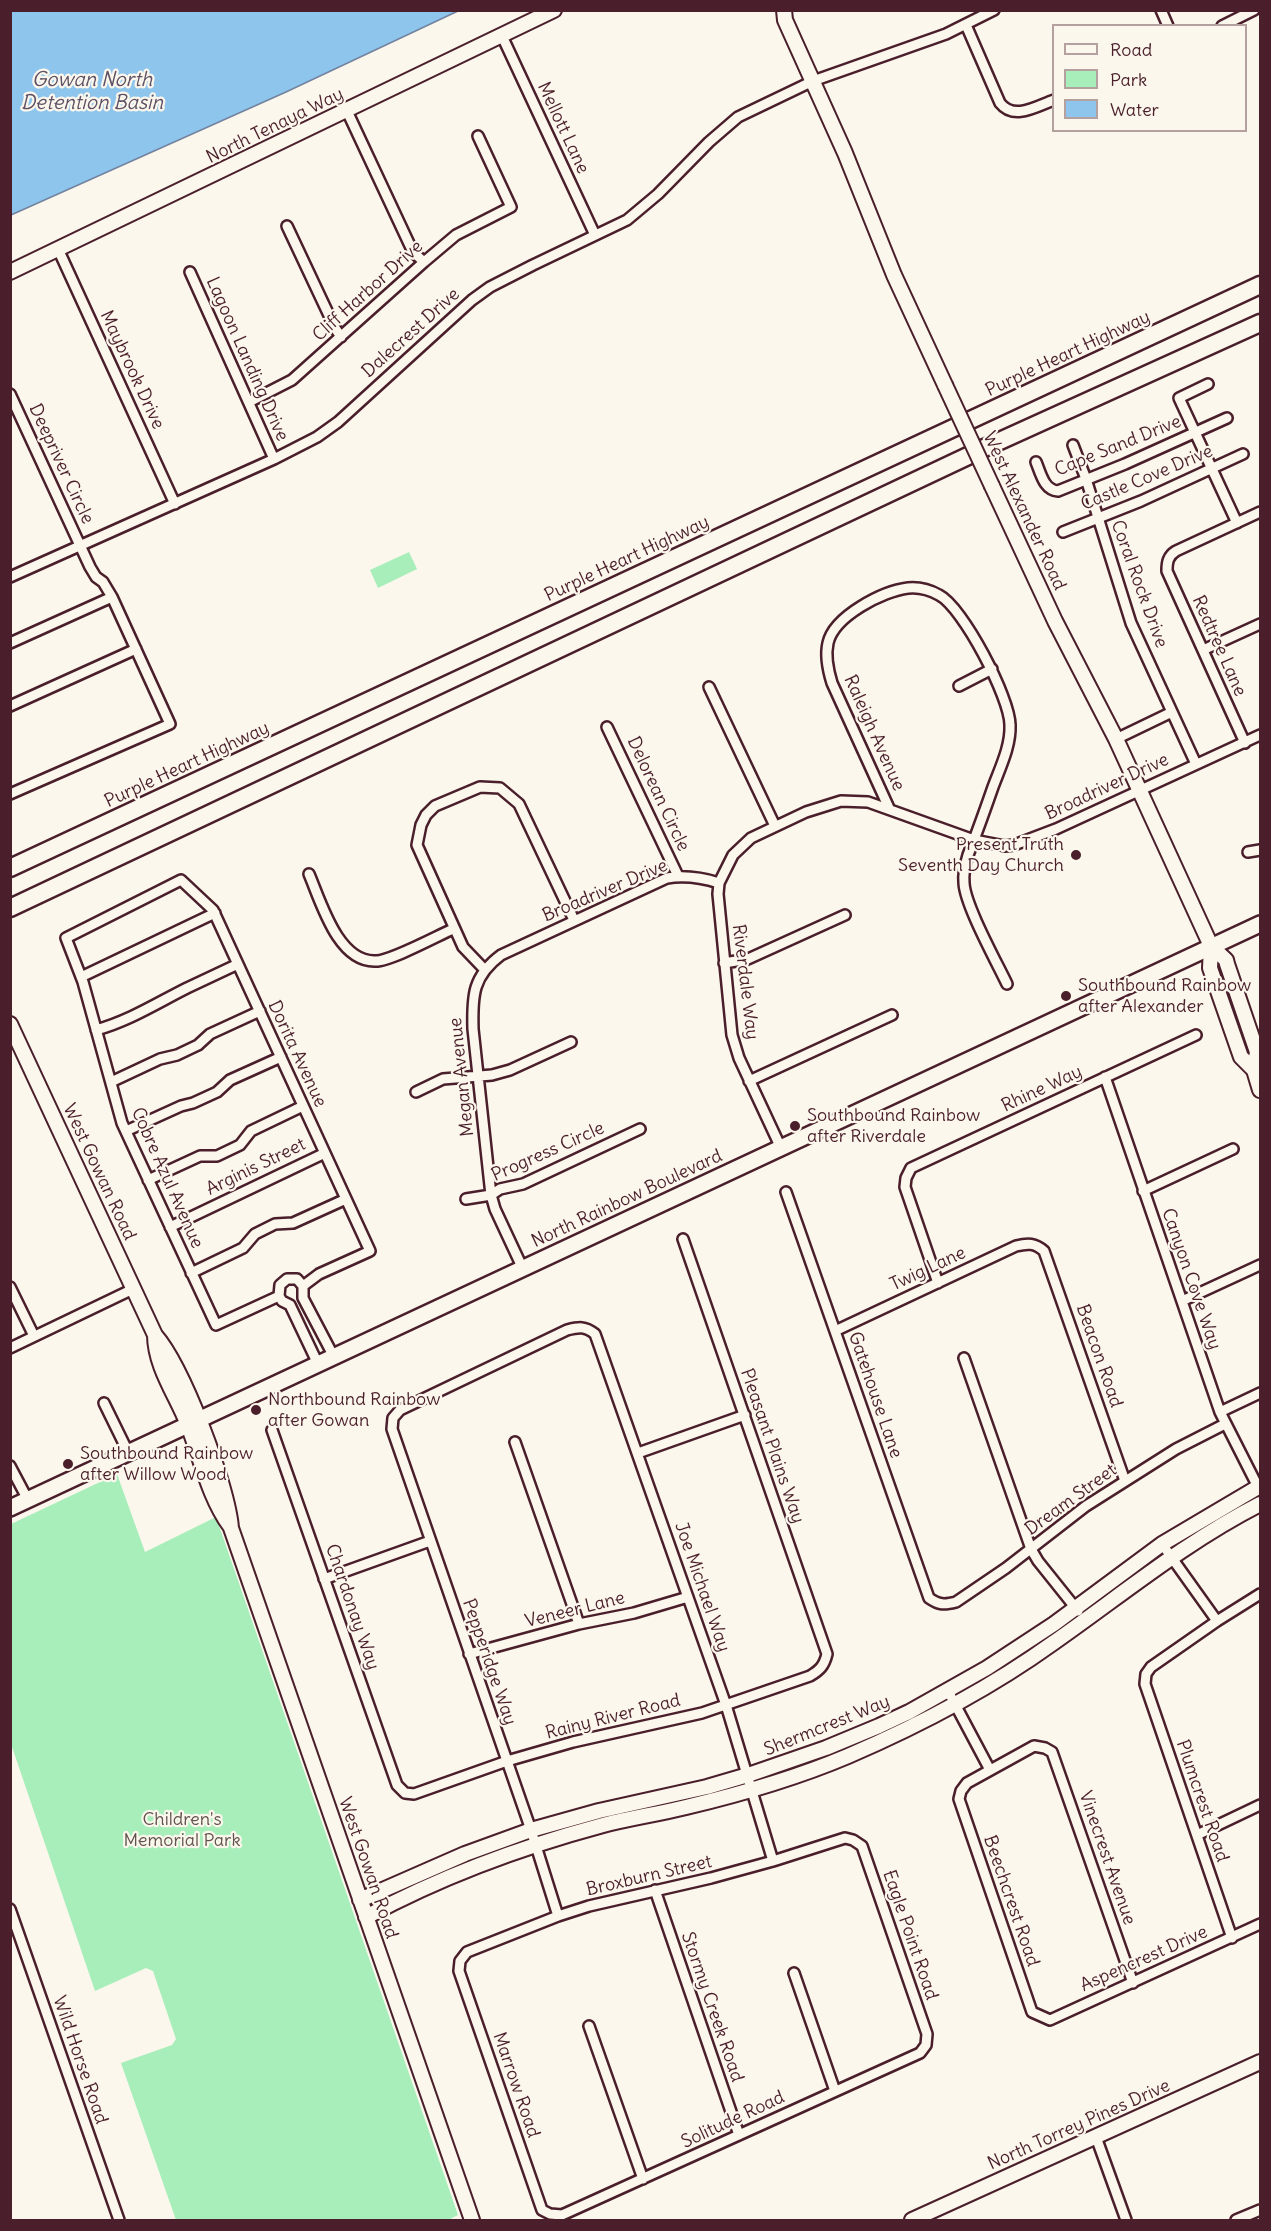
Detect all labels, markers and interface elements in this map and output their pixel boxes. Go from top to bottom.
legend [1052,24,1247,132]
text: Road [1110,38,1152,61]
water label: Gowan North Detention Basin [21,68,163,115]
text: Park [1110,68,1147,91]
street label: Mellott Lane [532,79,594,177]
street label: North Tenaya Way [203,83,347,169]
text: Water [1110,98,1159,121]
street label: Cliff Harbor Drive [308,236,428,346]
street label: Lagoon Landing Drive [201,274,293,444]
street label: Dalecrest Drive [358,284,464,382]
street label: Purple Heart Highway [982,306,1154,402]
street label: Maybrook Drive [95,307,169,433]
street label: Deepriver Circle [24,401,98,527]
street label: Cape Sand Drive [1052,411,1184,481]
street label: West Alexander Road [978,428,1070,594]
street label: Castle Cove Drive [1078,440,1216,516]
street label: Purple Heart Highway [541,511,713,607]
street label: Coral Rock Drive [1106,517,1172,651]
street label: Redtree Lane [1187,592,1251,700]
street label: Raleigh Avenue [839,672,909,794]
street label: Purple Heart Highway [101,717,273,813]
street label: Delorean Circle [622,733,694,855]
street label: Broadriver Drive [1042,749,1172,825]
place label: Present Truth Seventh Day Church [898,834,1064,876]
marker: Present Truth Seventh Day Church [1069,848,1083,862]
street label: Broadriver Drive [539,855,671,927]
street label: Riverdale Way [727,923,763,1041]
place label: Southbound Rainbow after Alexander [1078,975,1251,1018]
marker: Southbound Rainbow after Alexander [1059,989,1073,1003]
street label: Dorita Avenue [263,997,331,1111]
street label: Megan Avenue [445,1016,479,1138]
street label: Rhine Way [998,1061,1086,1117]
street label: West Gowan Road [58,1100,140,1244]
street label: Cobre Azul Avenue [126,1104,208,1252]
place label: Southbound Rainbow after Riverdale [807,1105,980,1148]
street label: Progress Circle [488,1117,608,1187]
marker: Southbound Rainbow after Riverdale [788,1119,802,1133]
street label: Arginis Street [203,1134,309,1200]
street label: North Rainbow Boulevard [528,1145,726,1253]
street label: Canyon Cove Way [1157,1206,1225,1352]
street label: Twig Lane [887,1242,969,1296]
street label: Beacon Road [1071,1302,1127,1410]
street label: Gatehouse Lane [843,1329,907,1461]
street label: Pleasant Plains Way [735,1366,809,1526]
place label: Northbound Rainbow after Gowan [268,1389,440,1432]
marker: Northbound Rainbow after Gowan [249,1403,263,1417]
place label: Southbound Rainbow after Willow Wood [80,1443,253,1486]
marker: Southbound Rainbow after Willow Wood [61,1457,75,1471]
street label: Dream Street [1021,1460,1121,1540]
street label: Joe Michael Way [670,1519,734,1655]
street label: Chardonay Way [320,1541,384,1673]
street label: Veneer Lane [523,1587,627,1633]
street label: Pepperidge Way [457,1596,521,1728]
street label: Rainy River Road [543,1690,683,1744]
street label: Shermcrest Way [761,1691,893,1761]
street label: Plumcrest Road [1171,1737,1233,1865]
street label: Vinecrest Avenue [1074,1788,1140,1928]
street label: West Gowan Road [334,1794,402,1942]
park label: Children's Memorial Park [123,1809,241,1852]
street label: Beechcrest Road [978,1833,1044,1969]
street label: Broxburn Street [584,1851,714,1901]
street label: Eagle Point Road [878,1867,942,2003]
street label: Aspencrest Drive [1077,1921,1211,1997]
street label: Stormy Creek Road [676,1929,748,2085]
street label: Wild Horse Road [48,1993,112,2127]
street label: Marrow Road [488,2029,544,2141]
street label: North Torrey Pines Drive [985,2075,1173,2175]
street label: Solitude Road [678,2087,788,2153]

